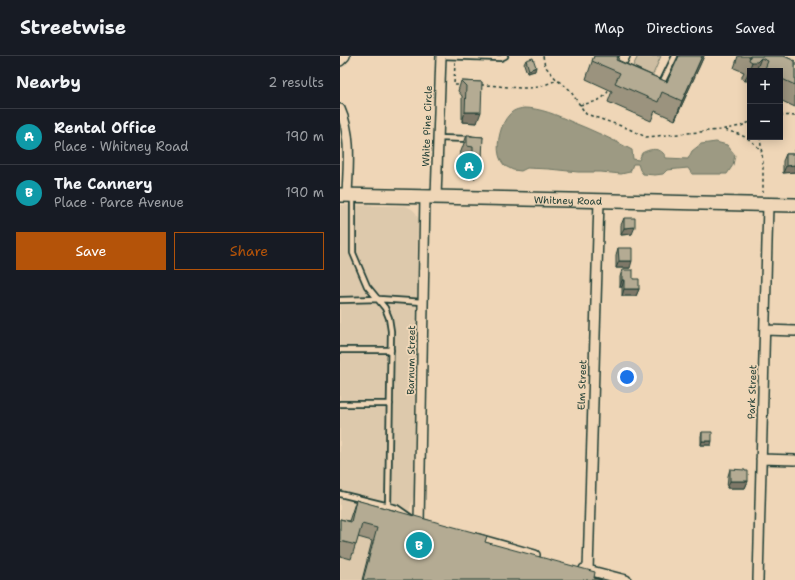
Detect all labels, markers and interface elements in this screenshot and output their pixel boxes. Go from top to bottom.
text: Streetwise [20,15,126,40]
text: Map [595,19,625,37]
text: Directions [647,19,713,37]
text: Saved [735,19,775,37]
map controls [747,68,783,140]
button: + [747,68,783,104]
text: Nearby [16,71,81,93]
text: 2 results [268,74,324,91]
street label: White Pine Circle [419,85,435,167]
button: − [747,104,783,140]
text: Rental Office [54,118,156,138]
text: A [24,128,34,145]
text: 190 m [285,128,324,145]
text: Place · Whitney Road [54,138,188,155]
pin: A [456,151,482,181]
text: The Cannery [54,174,152,194]
text: B [25,184,33,201]
text: 190 m [285,184,324,201]
street label: Whitney Road [534,193,603,207]
text: Place · Parce Avenue [54,194,184,211]
button: Save [16,232,166,270]
button: Share [174,232,324,270]
street label: Barnum Street [404,325,418,395]
street label: Elm Street [575,360,589,410]
street label: Park Street [745,365,759,419]
your location [617,367,637,387]
pin: B [406,530,432,560]

